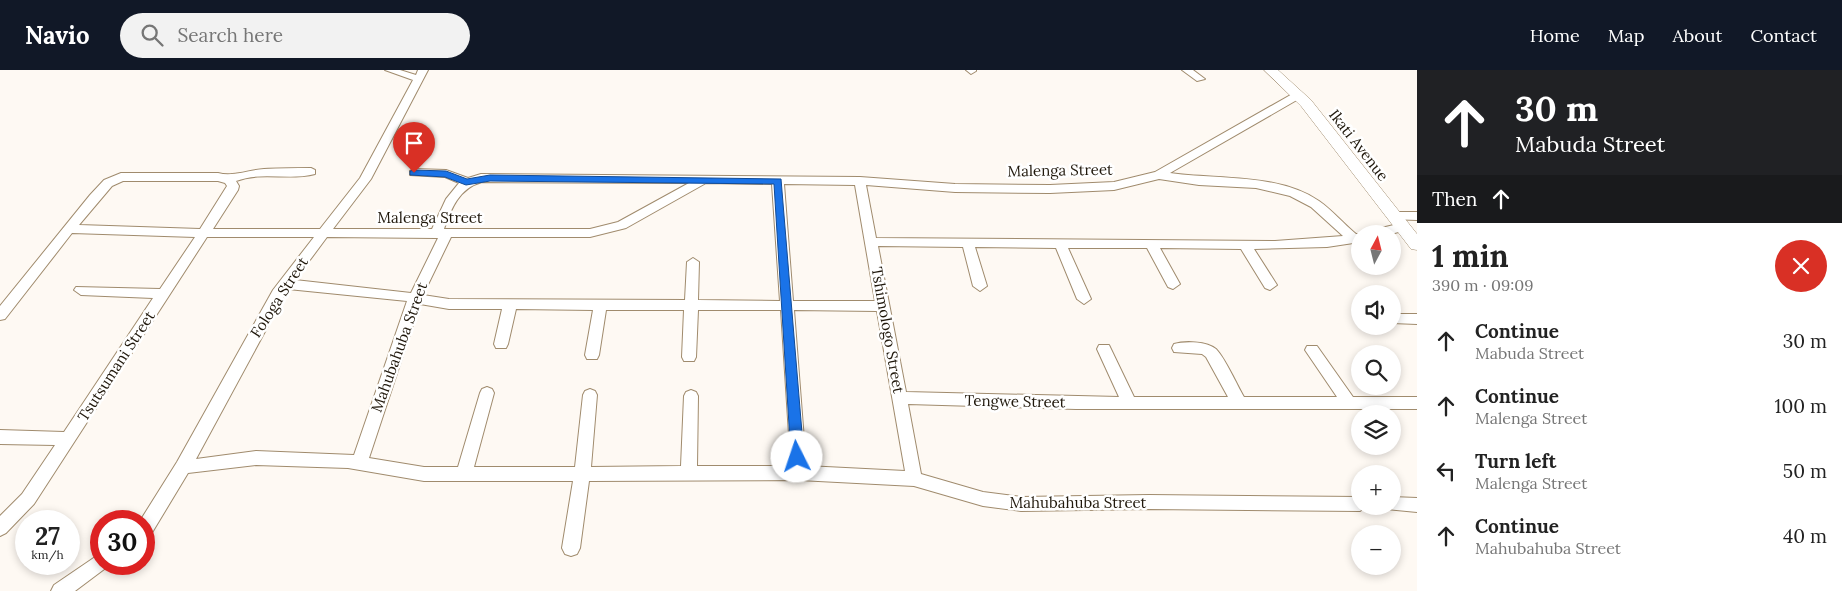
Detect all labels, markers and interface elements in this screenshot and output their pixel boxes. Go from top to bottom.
search box [120,13,470,58]
text: Navio [25,20,90,51]
icon: search [138,21,166,49]
text: Search here [178,23,283,47]
text: Home [1530,24,1580,47]
text: Map [1608,24,1644,47]
text: About [1672,24,1722,47]
text: Contact [1750,24,1817,47]
text: 30 m [1515,86,1598,131]
icon: ahead [1432,90,1497,155]
street label: Ikati Avenue [1325,105,1393,185]
pin [393,122,435,173]
icon: arrive [400,129,428,157]
text: Mabuda Street [1515,130,1665,158]
street label: Malenga Street [1007,160,1113,180]
icon: ahead [1487,185,1515,213]
text: Then [1432,187,1477,211]
street label: Malenga Street [377,208,483,227]
north arrow [1351,225,1401,275]
map controls [1351,225,1401,575]
text: 1 min [1432,237,1509,275]
button: close [1775,240,1827,292]
street label: Fologa Street [246,253,312,341]
street label: Tshimologo Street [868,265,908,395]
text: 390 m · 09:09 [1432,275,1533,295]
street label: Mahubahuba Street [367,279,431,415]
button: sound [1351,285,1401,335]
street label: Tsutsumani Street [73,307,159,425]
text: Continue [1475,319,1559,343]
icon: ahead [1432,327,1460,355]
text: 30 m [1783,329,1827,353]
text: Mabuda Street [1475,343,1584,363]
button: search [1351,345,1401,395]
text: Continue [1475,384,1559,408]
street label: Tengwe Street [964,391,1066,411]
icon: ahead [1432,392,1460,420]
text: 100 m [1775,394,1827,418]
button: layers [1351,405,1401,455]
text: Malenga Street [1475,408,1587,428]
position arrow [770,430,822,482]
text: Turn left [1475,449,1556,473]
icon: left [1432,457,1460,485]
text: 50 m [1783,459,1827,483]
button: + [1351,465,1401,515]
text: Malenga Street [1475,473,1587,493]
street label: Mahubahuba Street [1010,493,1147,512]
speed limit sign: 30 [90,510,155,575]
text: Continue [1475,514,1559,538]
text: 27 [35,520,60,552]
icon: ahead [1432,522,1460,550]
text: 40 m [1783,524,1827,548]
button: − [1351,525,1401,575]
text: Mahubahuba Street [1475,538,1621,558]
text: km/h [31,547,64,562]

